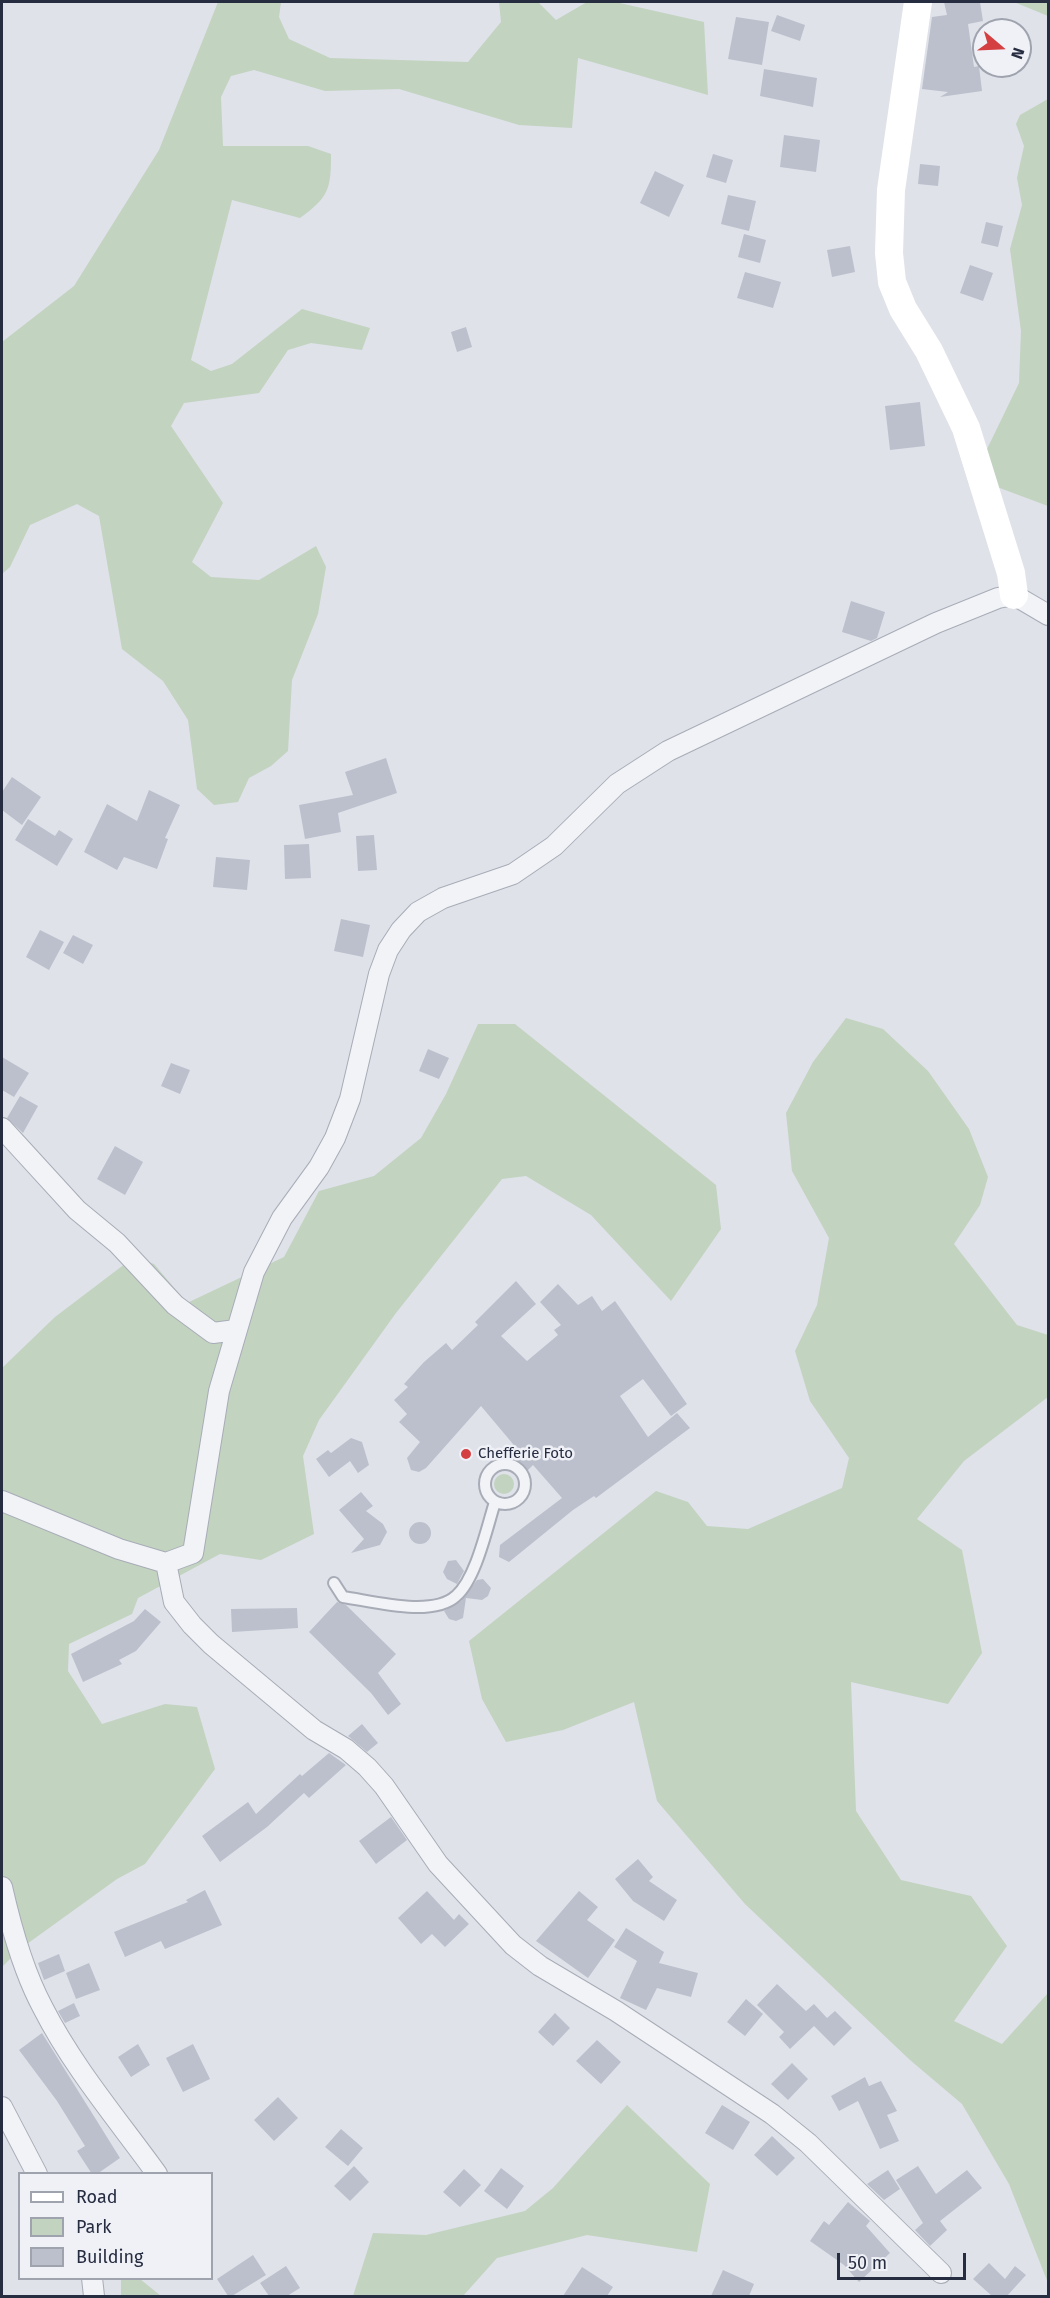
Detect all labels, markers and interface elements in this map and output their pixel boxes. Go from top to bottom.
north arrow [972,18,1032,78]
text: N [1007,45,1028,61]
place label: Chefferie Foto [478,1445,573,1463]
marker: Chefferie Foto [459,1447,473,1461]
legend [18,2172,213,2280]
text: Road [76,2186,118,2208]
text: Park [76,2216,111,2238]
scale bar [840,2241,969,2279]
text: Building [76,2246,143,2268]
text: 50 m [848,2252,887,2274]

